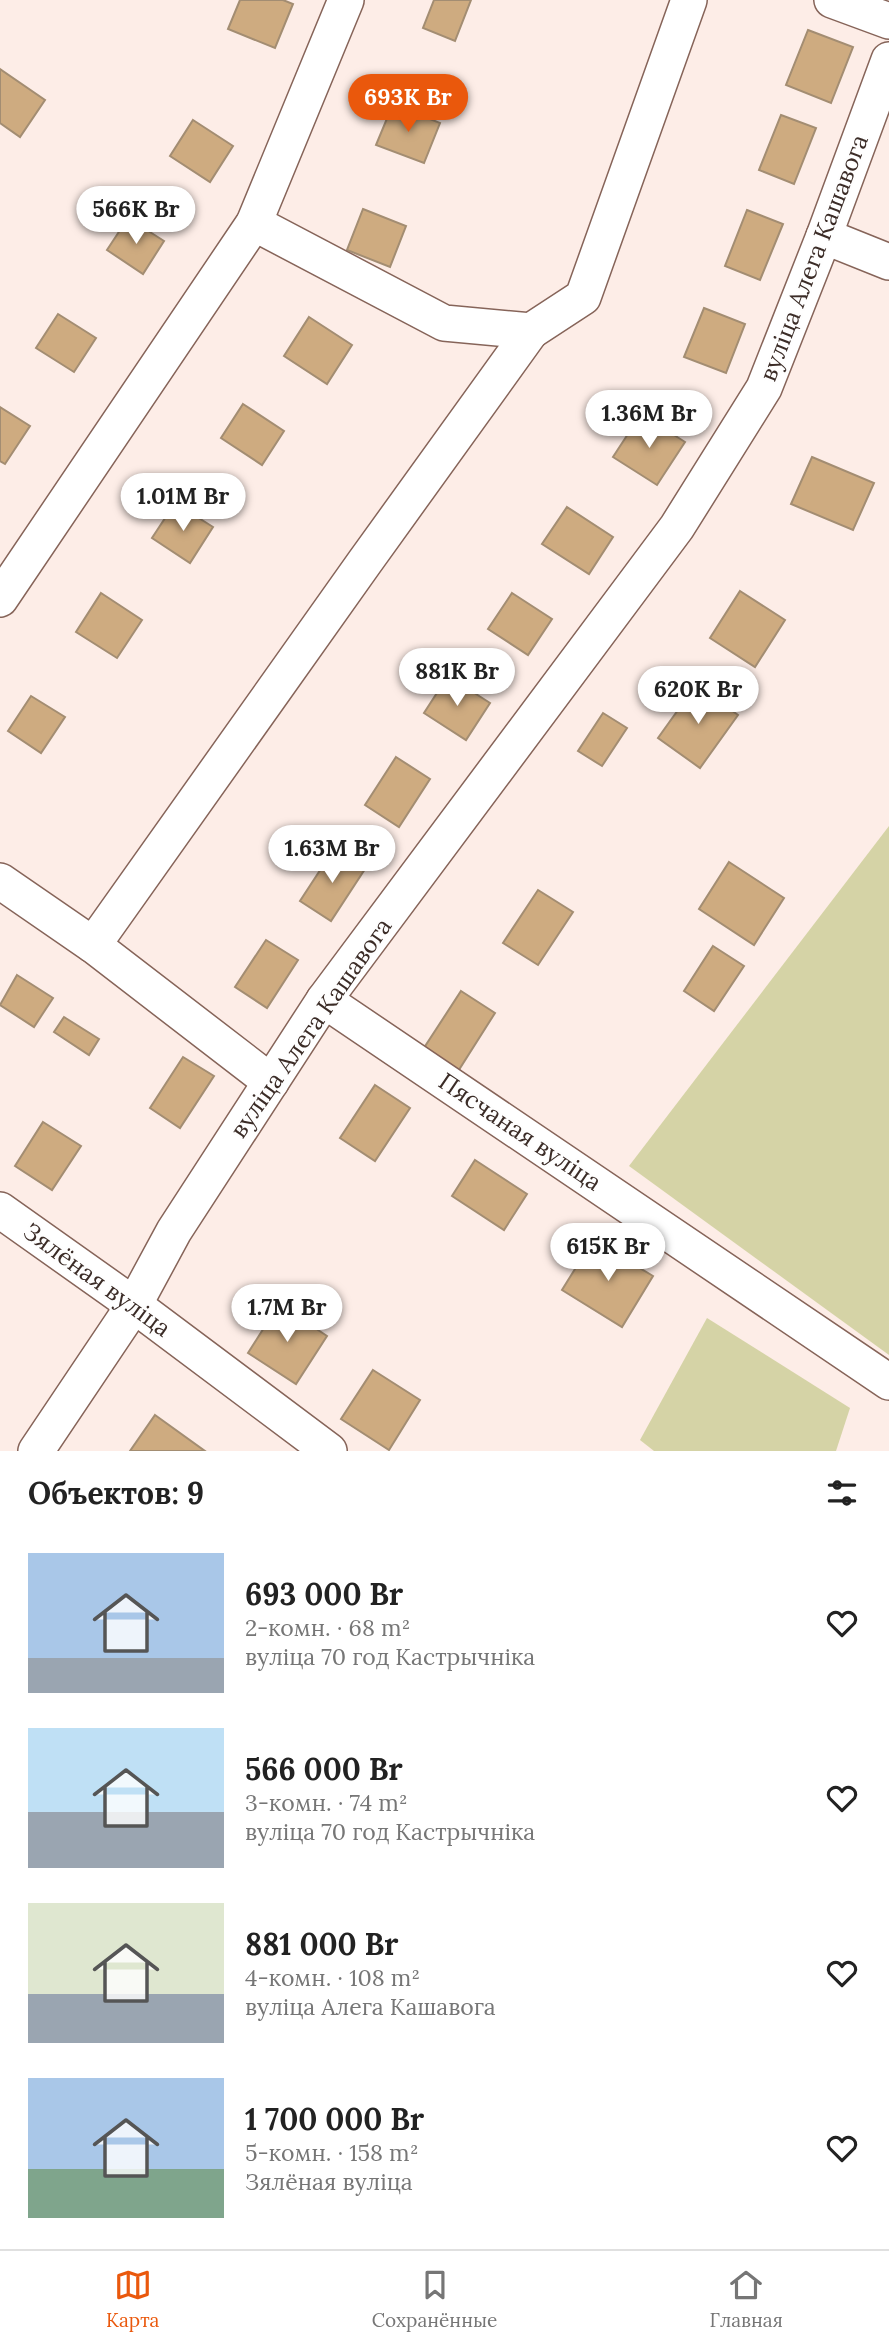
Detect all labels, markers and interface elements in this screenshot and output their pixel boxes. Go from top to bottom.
pin: 693K Br [343,74,473,134]
text: 693K Br [364,82,452,111]
street label: вуліца Алега Кашавога [752,130,875,385]
pin: 566K Br [71,187,201,246]
text: 566K Br [92,194,180,223]
pin: 1.36M Br [577,391,721,450]
text: 1.36M Br [601,398,697,427]
pin: 1.01M Br [111,474,255,533]
text: 1.01M Br [137,481,229,510]
pin: 881K Br [392,648,522,708]
text: 881K Br [415,656,499,685]
pin: 620K Br [633,666,763,726]
text: 620K Br [654,674,742,703]
pin: 1.63M Br [260,826,404,885]
text: 1.63M Br [284,833,380,862]
street label: вуліца Алега Кашавога [223,912,398,1144]
street label: Пясчаная вуліца [433,1066,608,1197]
street label: Зялёная вуліца [17,1216,177,1344]
pin: 615K Br [543,1224,673,1283]
text: 615K Br [566,1231,650,1260]
pin: 1.7M Br [222,1284,352,1344]
text: 1.7M Br [247,1292,327,1321]
text: Объектов: 9 [28,1474,204,1512]
icon: filters [823,1474,861,1512]
text: 693 000 Br [245,1575,403,1613]
icon: home [84,1581,168,1665]
icon: heart [823,1604,861,1642]
text: 2-комн. · 68 m² [245,1613,410,1642]
text: вуліца 70 год Кастрычніка [245,1642,535,1671]
text: 566 000 Br [245,1750,403,1788]
icon: home [84,1756,168,1840]
icon: heart [823,1779,861,1817]
text: 3-комн. · 74 m² [245,1788,408,1817]
text: вуліца 70 год Кастрычніка [245,1817,535,1846]
text: 881 000 Br [245,1925,398,1963]
icon: home [84,1931,168,2015]
icon: heart [823,1954,861,1992]
text: 4-комн. · 108 m² [245,1963,420,1992]
text: вуліца Алега Кашавога [245,1992,496,2021]
text: 1 700 000 Br [245,2100,424,2138]
icon: home [84,2106,168,2190]
icon: heart [823,2129,861,2167]
text: 5-комн. · 158 m² [245,2138,419,2167]
text: Зялёная вуліца [245,2167,413,2196]
tab: Карта [106,2266,159,2332]
tab: Сохранённые [372,2266,497,2332]
tab: Главная [710,2266,783,2332]

